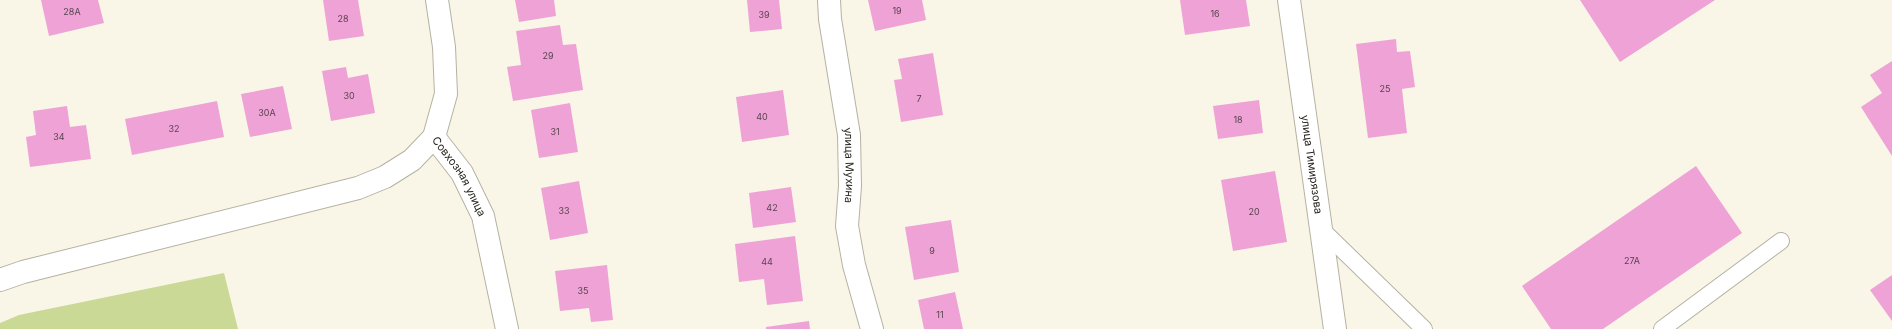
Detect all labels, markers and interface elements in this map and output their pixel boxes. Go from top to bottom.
house number: 19 [892,5,902,16]
house number: 28А [63,6,81,17]
house number: 16 [1210,8,1220,19]
house number: 39 [758,9,770,20]
house number: 28 [337,13,349,24]
house number: 29 [542,50,554,61]
house number: 25 [1380,83,1390,94]
house number: 30 [343,90,355,101]
house number: 7 [916,93,922,104]
house number: 30А [258,107,276,118]
house number: 40 [756,111,768,122]
house number: 18 [1233,114,1243,125]
street label: улица Тимирязова [1298,114,1326,215]
house number: 32 [168,123,180,134]
house number: 31 [550,126,560,137]
street label: улица Мухина [841,126,857,204]
house number: 34 [53,131,65,142]
street label: Совхозная улица [429,134,489,219]
house number: 42 [766,202,778,213]
house number: 33 [558,205,570,216]
house number: 20 [1248,206,1260,217]
house number: 9 [929,245,935,256]
house number: 27А [1624,255,1640,266]
house number: 44 [761,256,773,267]
house number: 35 [577,285,589,296]
house number: 11 [936,309,944,320]

